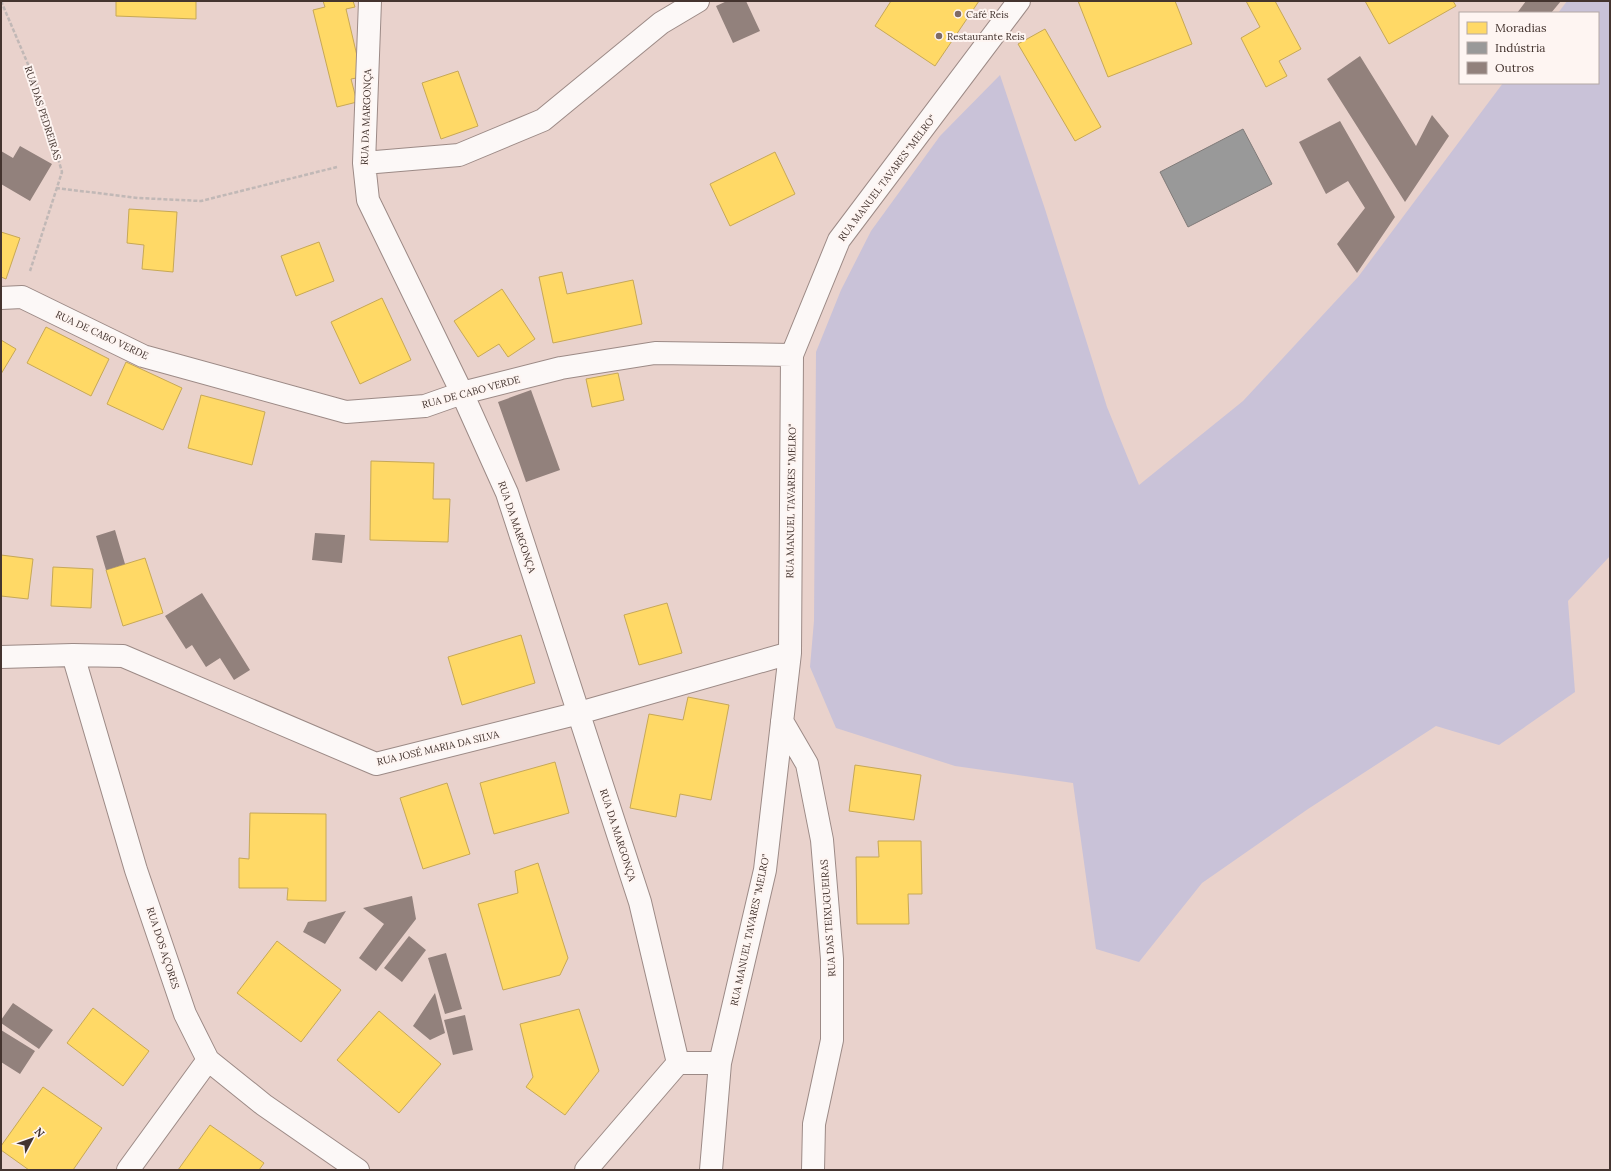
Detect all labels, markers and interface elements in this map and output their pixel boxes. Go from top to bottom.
place label: Café Reis [966,8,1009,21]
marker: Café Reis [953,9,963,19]
legend [1459,12,1599,84]
text: Moradias [1495,20,1547,35]
place label: Restaurante Reis [947,30,1025,43]
marker: Restaurante Reis [934,31,944,41]
text: Indústria [1495,40,1546,55]
text: Outros [1495,60,1534,75]
street label: RUA DAS PEDREIRAS [22,64,64,162]
street label: RUA DA MARGONÇA [358,68,374,165]
street label: RUA MANUEL TAVARES "MELRO" [835,112,939,244]
street label: RUA DE CABO VERDE [53,308,151,362]
street label: RUA DE CABO VERDE [420,373,522,411]
street label: RUA MANUEL TAVARES "MELRO" [783,423,799,579]
street label: RUA DA MARGONÇA [495,479,539,575]
street label: RUA JOSÉ MARIA DA SILVA [376,727,501,768]
street label: RUA DA MARGONÇA [597,787,639,884]
street label: RUA MANUEL TAVARES "MELRO" [728,853,772,1007]
street label: RUA DAS TEIXUGUEIRAS [817,859,839,977]
street label: RUA DOS AÇORES [144,905,182,991]
north arrow [12,1119,52,1159]
text: N [31,1125,48,1141]

